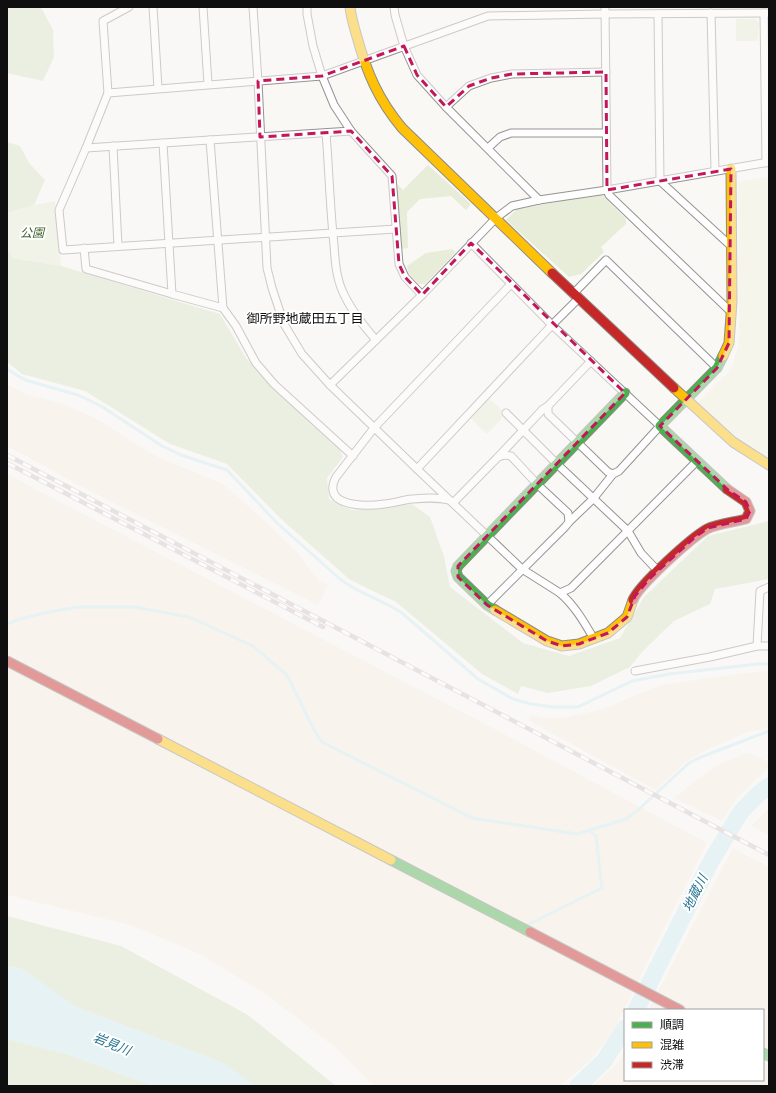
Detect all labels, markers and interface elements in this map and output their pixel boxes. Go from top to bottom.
park label: 公園 [20,225,46,240]
district label: 御所野地蔵田五丁目 [246,310,364,327]
water label: 地蔵川 [679,870,712,914]
legend [624,1009,764,1081]
text: 順調 [660,1017,684,1032]
water label: 岩見川 [91,1029,135,1060]
text: 混雑 [660,1037,684,1052]
text: 渋滞 [660,1057,684,1072]

